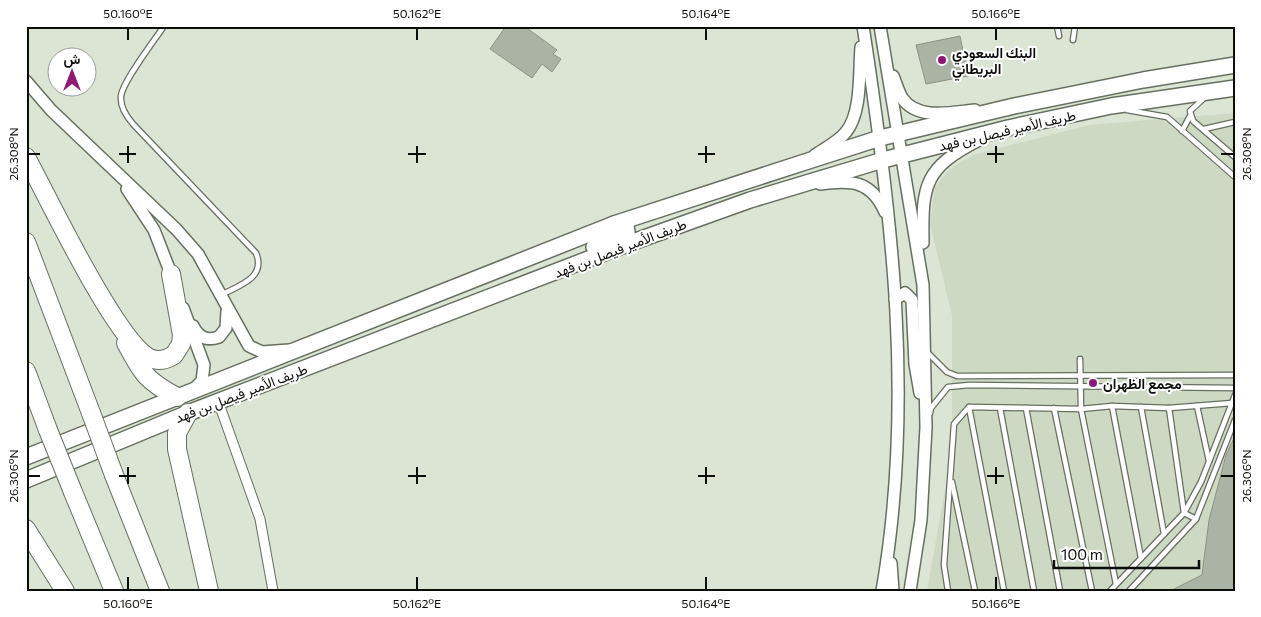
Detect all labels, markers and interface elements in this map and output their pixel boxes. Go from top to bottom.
text: 50.160°E [103,6,153,20]
text: 50.162°E [393,6,441,20]
text: 50.164°E [682,6,730,20]
text: 50.166°E [972,6,1020,20]
place label: البنك السعودي البريطاني [952,44,1036,81]
north arrow [48,48,98,98]
text: ش [64,50,81,68]
marker: البنك السعودي البريطاني [936,54,948,66]
street label: طريف الأمير فيصل بن فهد [937,106,1077,155]
text: 26.308°N [6,127,20,181]
text: 26.308°N [1239,127,1253,181]
street label: طريف الأمير فيصل بن فهد [552,215,689,282]
street label: طريف الأمير فيصل بن فهد [173,360,310,427]
place label: مجمع الظهران [1103,375,1182,394]
marker: مجمع الظهران [1087,377,1099,389]
text: 26.306°N [6,449,20,503]
text: 26.306°N [1239,449,1253,503]
scale bar [1054,537,1198,569]
text: 100 m [1061,545,1103,563]
text: 50.160°E [103,596,153,610]
text: 50.162°E [393,596,441,610]
text: 50.164°E [682,596,730,610]
text: 50.166°E [972,596,1020,610]

